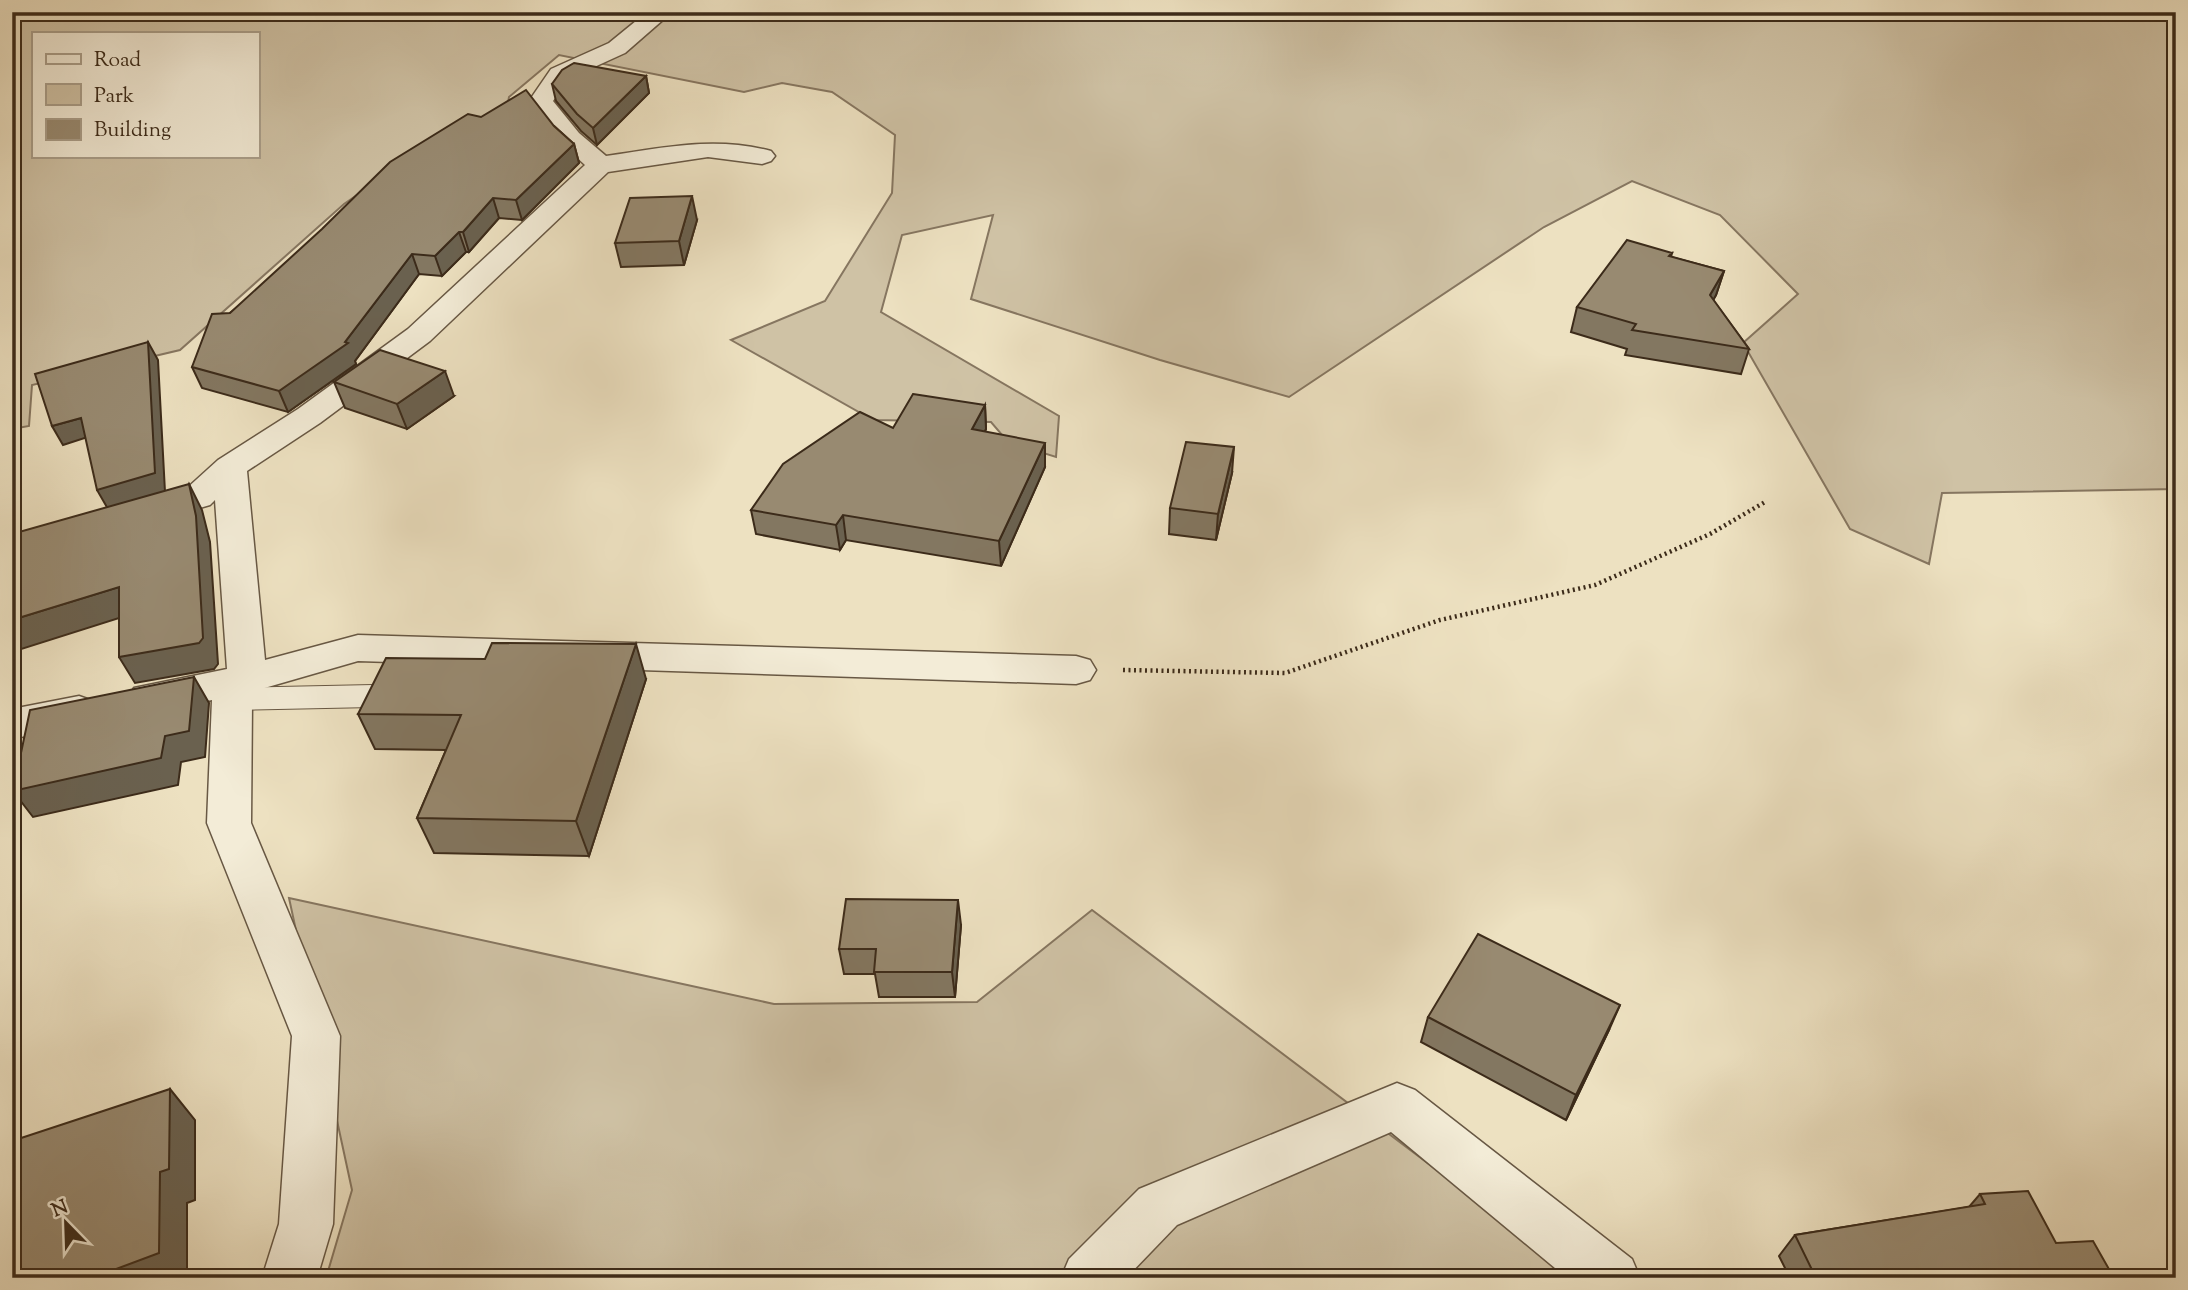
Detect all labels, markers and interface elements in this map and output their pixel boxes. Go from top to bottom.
legend [32,32,259,158]
text: Road [94,46,141,76]
text: Park [94,82,135,112]
text: Building [94,116,171,146]
north arrow [32,1188,102,1258]
text: N [48,1194,73,1225]

